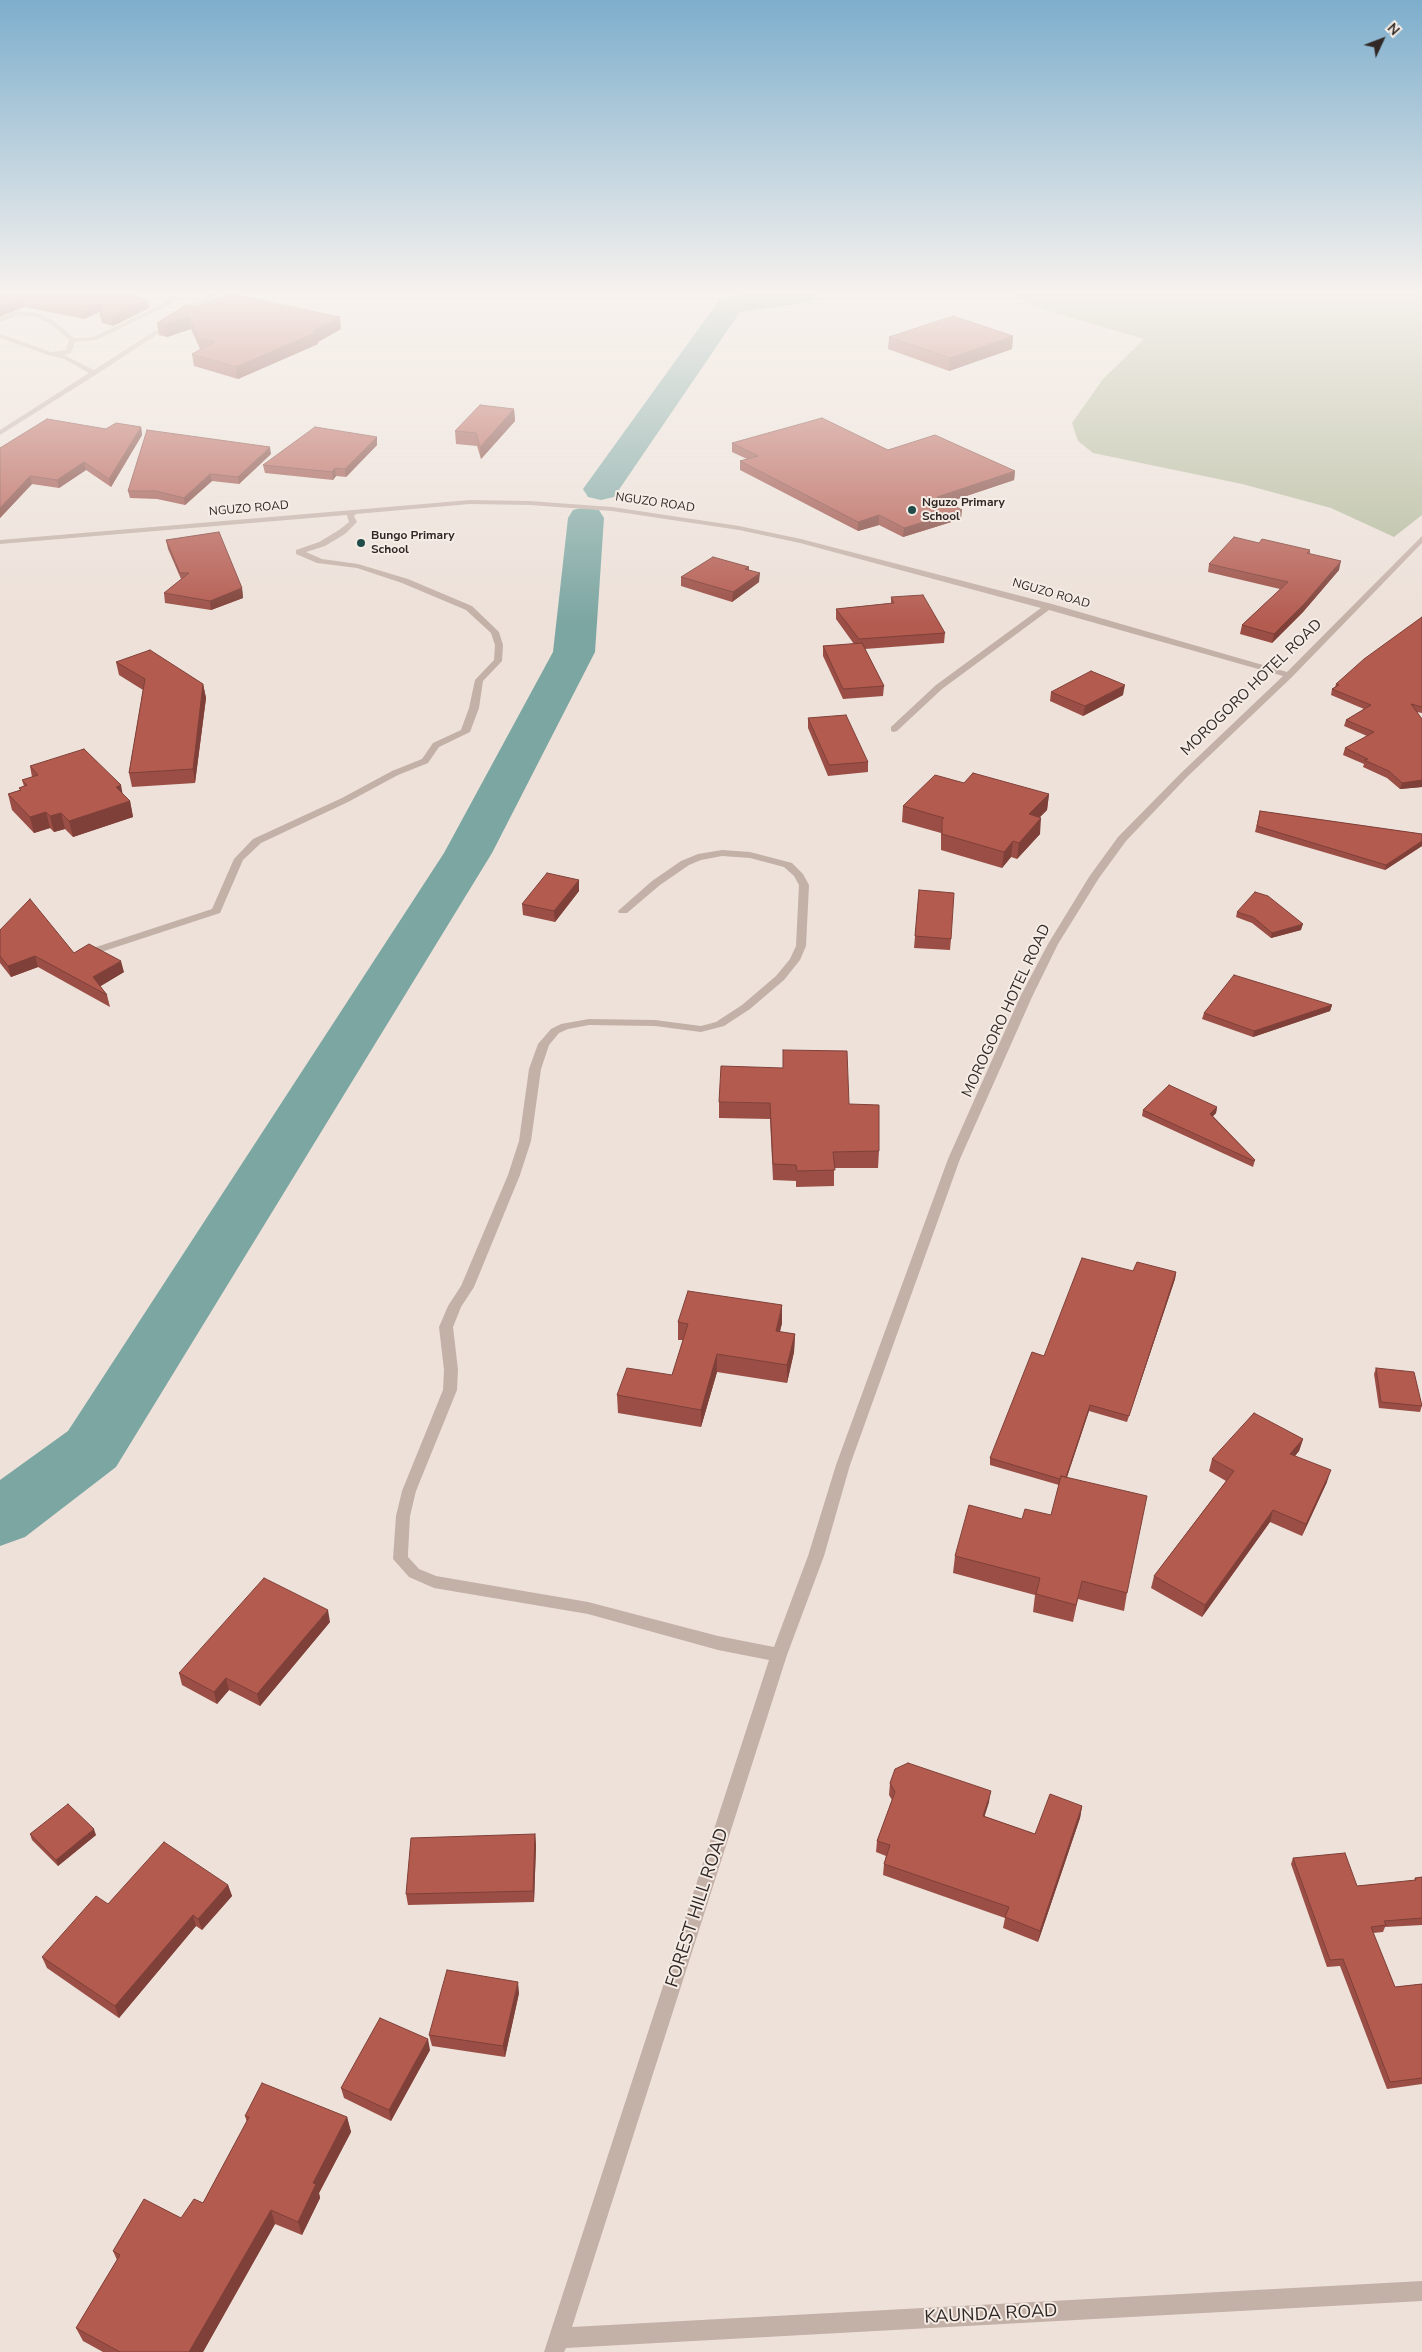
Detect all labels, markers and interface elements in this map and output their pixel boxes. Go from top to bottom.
north arrow [1357,15,1407,65]
text: N [1383,19,1404,40]
street label: NGUZO ROAD [614,490,696,516]
place label: Nguzo Primary School [922,496,1005,524]
street label: NGUZO ROAD [208,498,290,520]
marker: Nguzo Primary School [906,504,918,516]
place label: Bungo Primary School [371,529,455,557]
marker: Bungo Primary School [355,537,367,549]
street label: NGUZO ROAD [1010,576,1092,612]
street label: MOROGORO HOTEL ROAD [1178,616,1326,760]
street label: MOROGORO HOTEL ROAD [959,922,1055,1100]
street label: FOREST HILL ROAD [662,1825,734,1991]
street label: KAUNDA ROAD [924,2301,1058,2329]

